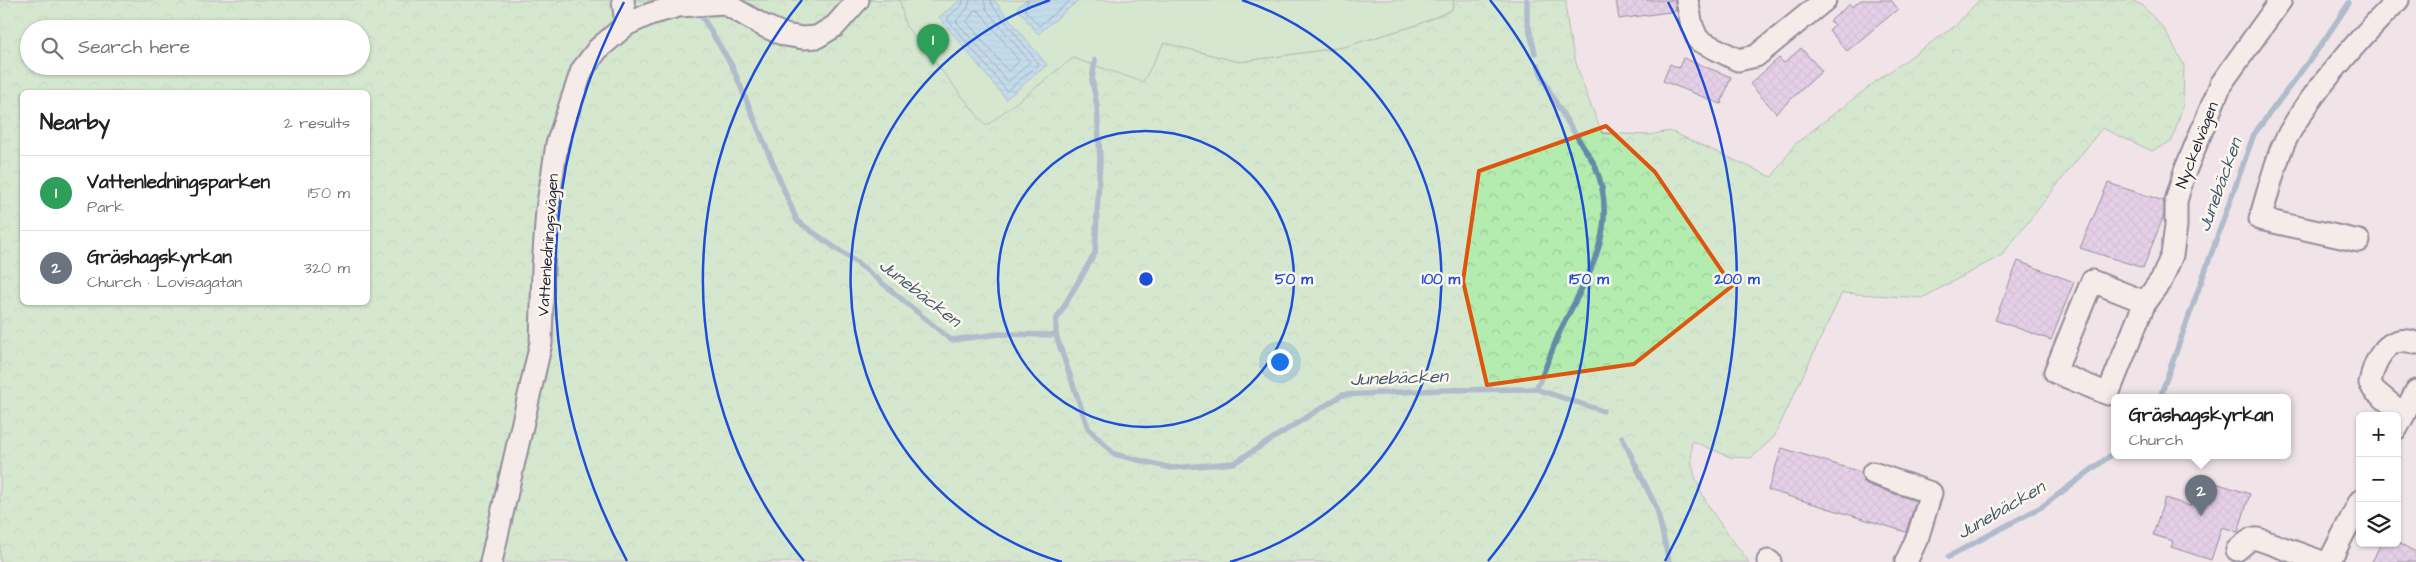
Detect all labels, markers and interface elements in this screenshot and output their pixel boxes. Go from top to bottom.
search box [20,20,370,75]
pin: 1 [917,24,949,65]
icon: search [38,34,66,62]
text: Search here [78,34,190,61]
street label: Nyckelvägen [2170,98,2225,192]
text: Nearby [40,108,110,137]
text: 2 results [284,112,350,134]
water label: Junebäcken [2192,133,2249,235]
text: Vattenledningsparken [87,169,270,196]
street label: Vattenledningsvägen [532,173,565,317]
text: 1 [55,182,57,204]
text: 150 m [308,182,350,204]
text: Park [87,196,124,218]
text: Gräshagskyrkan [87,244,232,271]
water label: Junebäcken [874,253,968,334]
text: 2 [51,257,61,279]
text: 320 m [304,257,350,279]
text: 50 m [1275,269,1313,290]
text: 100 m [1422,269,1461,290]
text: 150 m [1569,269,1609,290]
text: 200 m [1713,269,1760,290]
centre of rings [1137,270,1155,288]
text: Church · Lovisagatan [87,271,242,293]
your location [1267,349,1293,375]
water label: Junebäcken [1350,364,1450,392]
popup [2111,394,2291,459]
text: Gräshagskyrkan [2129,402,2273,429]
map controls [2356,412,2401,547]
button: + [2356,412,2401,457]
text: Church [2129,429,2183,451]
button: − [2356,457,2401,502]
water label: Junebäcken [1952,474,2051,545]
pin: 2 [2185,475,2217,516]
button: layers [2356,502,2401,547]

